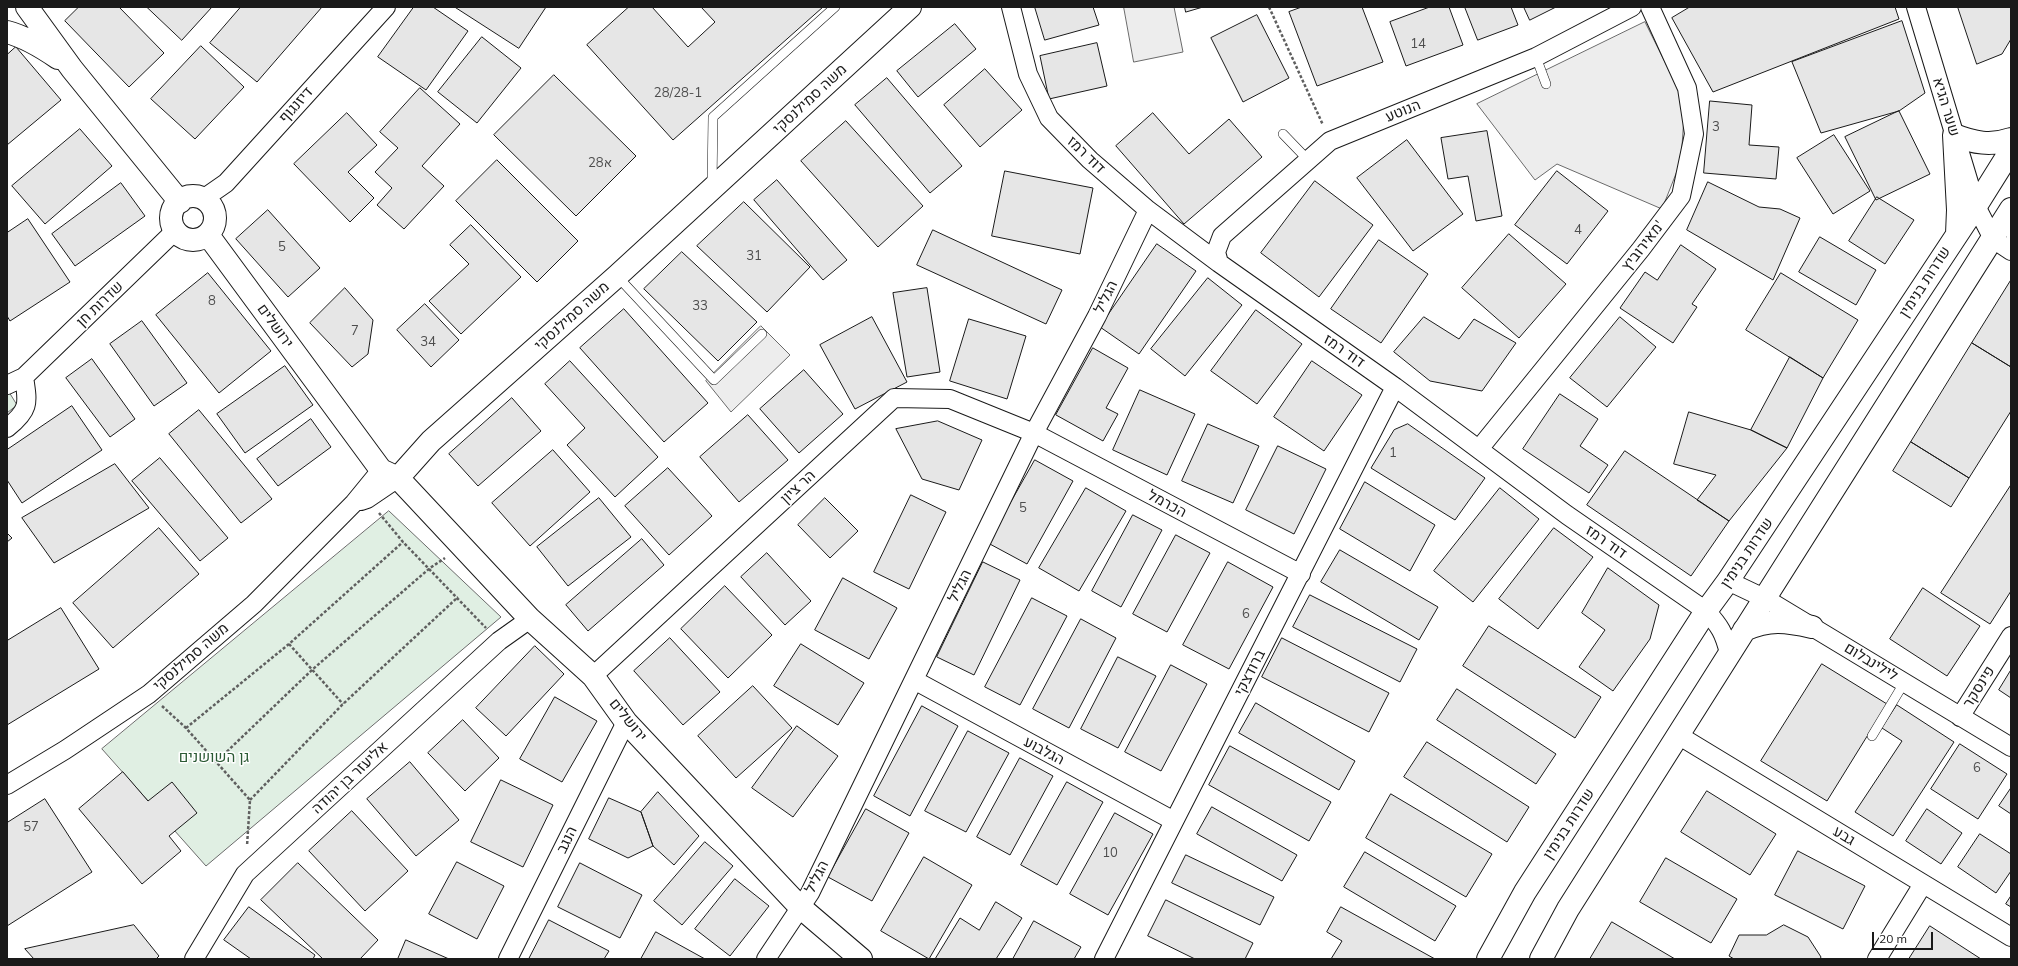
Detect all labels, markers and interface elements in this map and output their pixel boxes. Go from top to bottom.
house number: 14 [1410,36,1426,52]
street label: משה סמילנסקי [769,60,851,138]
street label: שער הגיא [1929,75,1963,139]
street label: דיזנגוף [275,83,317,127]
house number: 28/28-1 [654,85,702,101]
street label: הנוטע [1383,96,1423,126]
house number: 3 [1712,119,1720,135]
street label: דוד רמז [1063,132,1109,178]
house number: 28א [588,155,612,171]
street label: מאירוביץ' [1618,217,1668,275]
house number: 4 [1574,222,1582,238]
house number: 5 [278,239,286,255]
street label: שדרות בנימין [1895,243,1955,321]
house number: 31 [746,248,762,264]
street label: שדרות חן [73,277,127,331]
street label: משה סמילנסקי [531,278,613,354]
street label: הגליל [1090,278,1122,316]
house number: 8 [208,293,216,309]
house number: 33 [692,298,708,314]
street label: ירושלים [253,300,297,352]
house number: 7 [351,323,359,339]
street label: דוד רמז [1320,330,1368,372]
house number: 34 [420,334,436,350]
house number: 1 [1389,445,1397,461]
street label: הר ציון [777,466,819,508]
street label: הכרמל [1144,486,1190,522]
house number: 5 [1019,500,1027,516]
street label: שדרות בנימין [1717,514,1777,592]
street label: דוד רמז [1582,521,1630,563]
street label: הגליל [944,567,976,605]
house number: 6 [1242,606,1250,622]
street label: משה סמילנסקי [150,619,232,695]
street label: לילינבלום [1841,639,1901,685]
street label: ברודצקי [1231,647,1269,699]
street label: פינסקר [1959,663,1999,711]
street label: ירושלים [605,695,651,745]
street label: הגלבוע [1021,733,1067,769]
street label: אליעזר בן יהודה [308,738,392,818]
park label: גן השושנים [179,748,249,766]
house number: 6 [1973,760,1981,776]
street label: שדרות בנימין [1539,785,1599,863]
house number: 57 [23,819,39,835]
street label: הנגב [553,823,581,857]
street label: גבע [1830,823,1858,849]
house number: 10 [1102,845,1118,861]
street label: הגליל [801,858,833,896]
scale bar [1874,924,1935,950]
text: 20 m [1879,931,1907,946]

